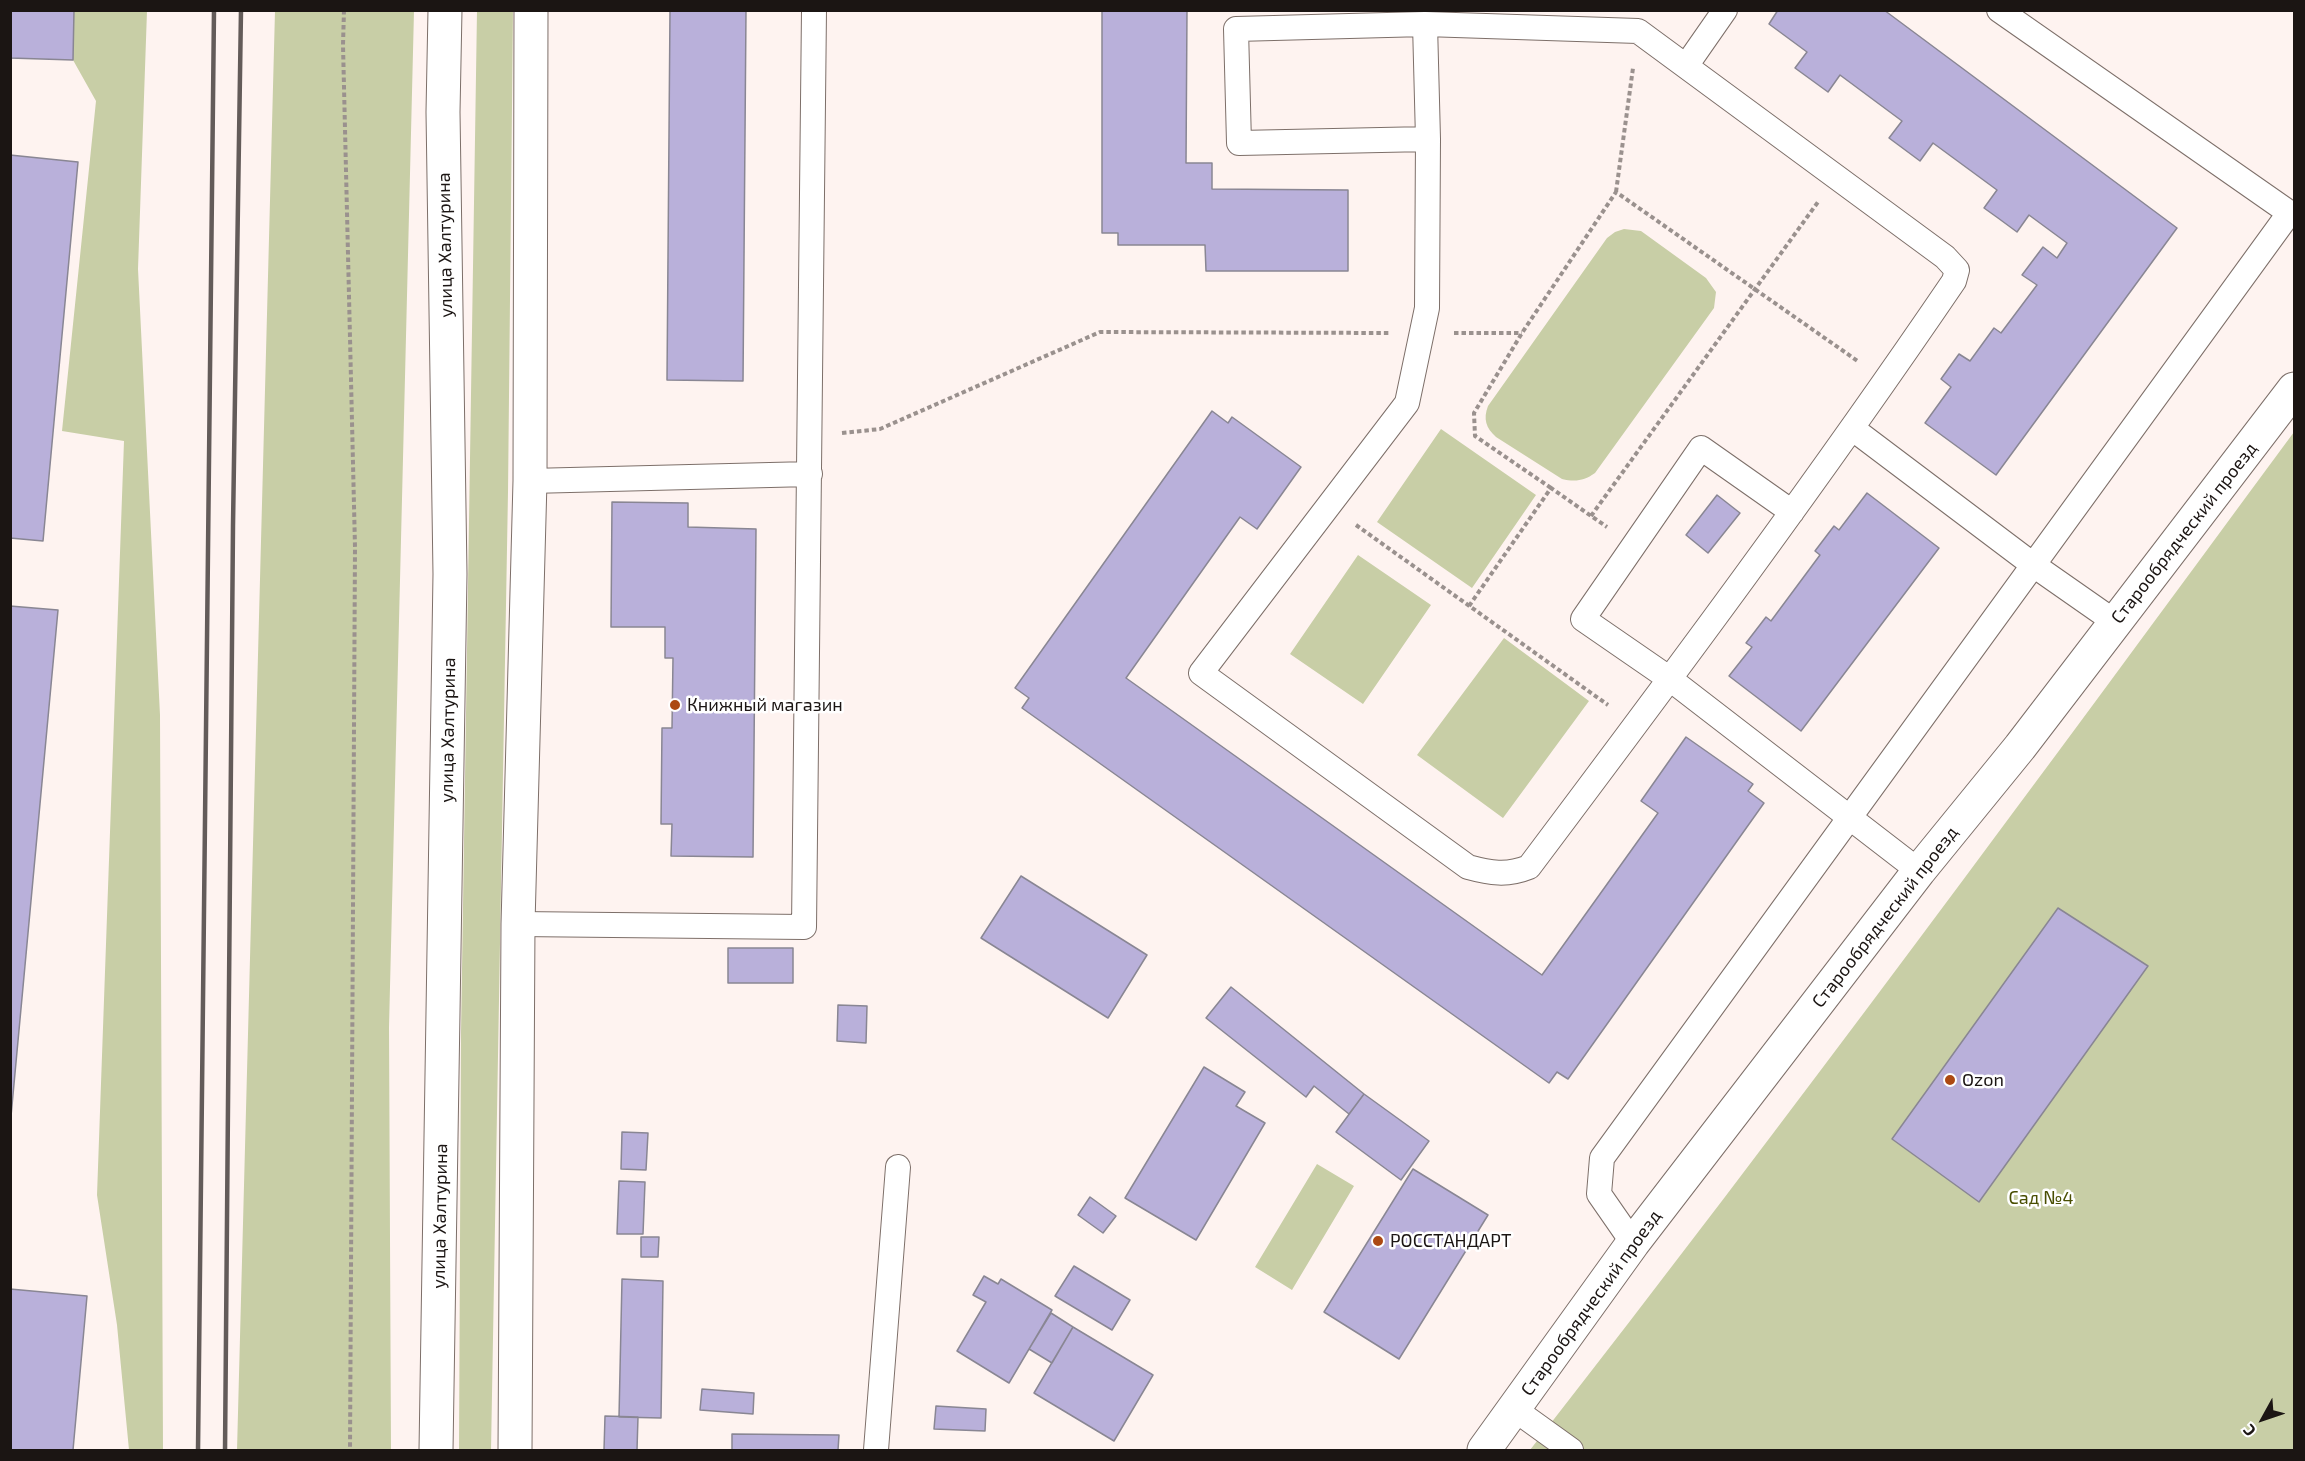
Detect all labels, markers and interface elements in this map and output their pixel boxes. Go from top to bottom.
street label: улица Халтурина [433,172,457,318]
street label: Старообрядческий проезд [2106,438,2262,628]
street label: улица Халтурина [436,657,460,803]
place label: Книжный магазин [687,694,843,716]
marker: Книжный магазин [668,698,682,712]
street label: Старообрядческий проезд [1807,822,1963,1012]
place label: Ozon [1962,1069,2004,1091]
marker: Ozon [1943,1073,1957,1087]
street label: улица Халтурина [428,1143,452,1289]
park label: Сад №4 [2008,1187,2074,1209]
street label: Старообрядческий проезд [1516,1206,1666,1400]
place label: РОССТАНДАРТ [1390,1230,1511,1252]
marker: РОССТАНДАРТ [1371,1234,1385,1248]
north arrow [2233,1389,2293,1449]
text: С [2239,1421,2259,1441]

